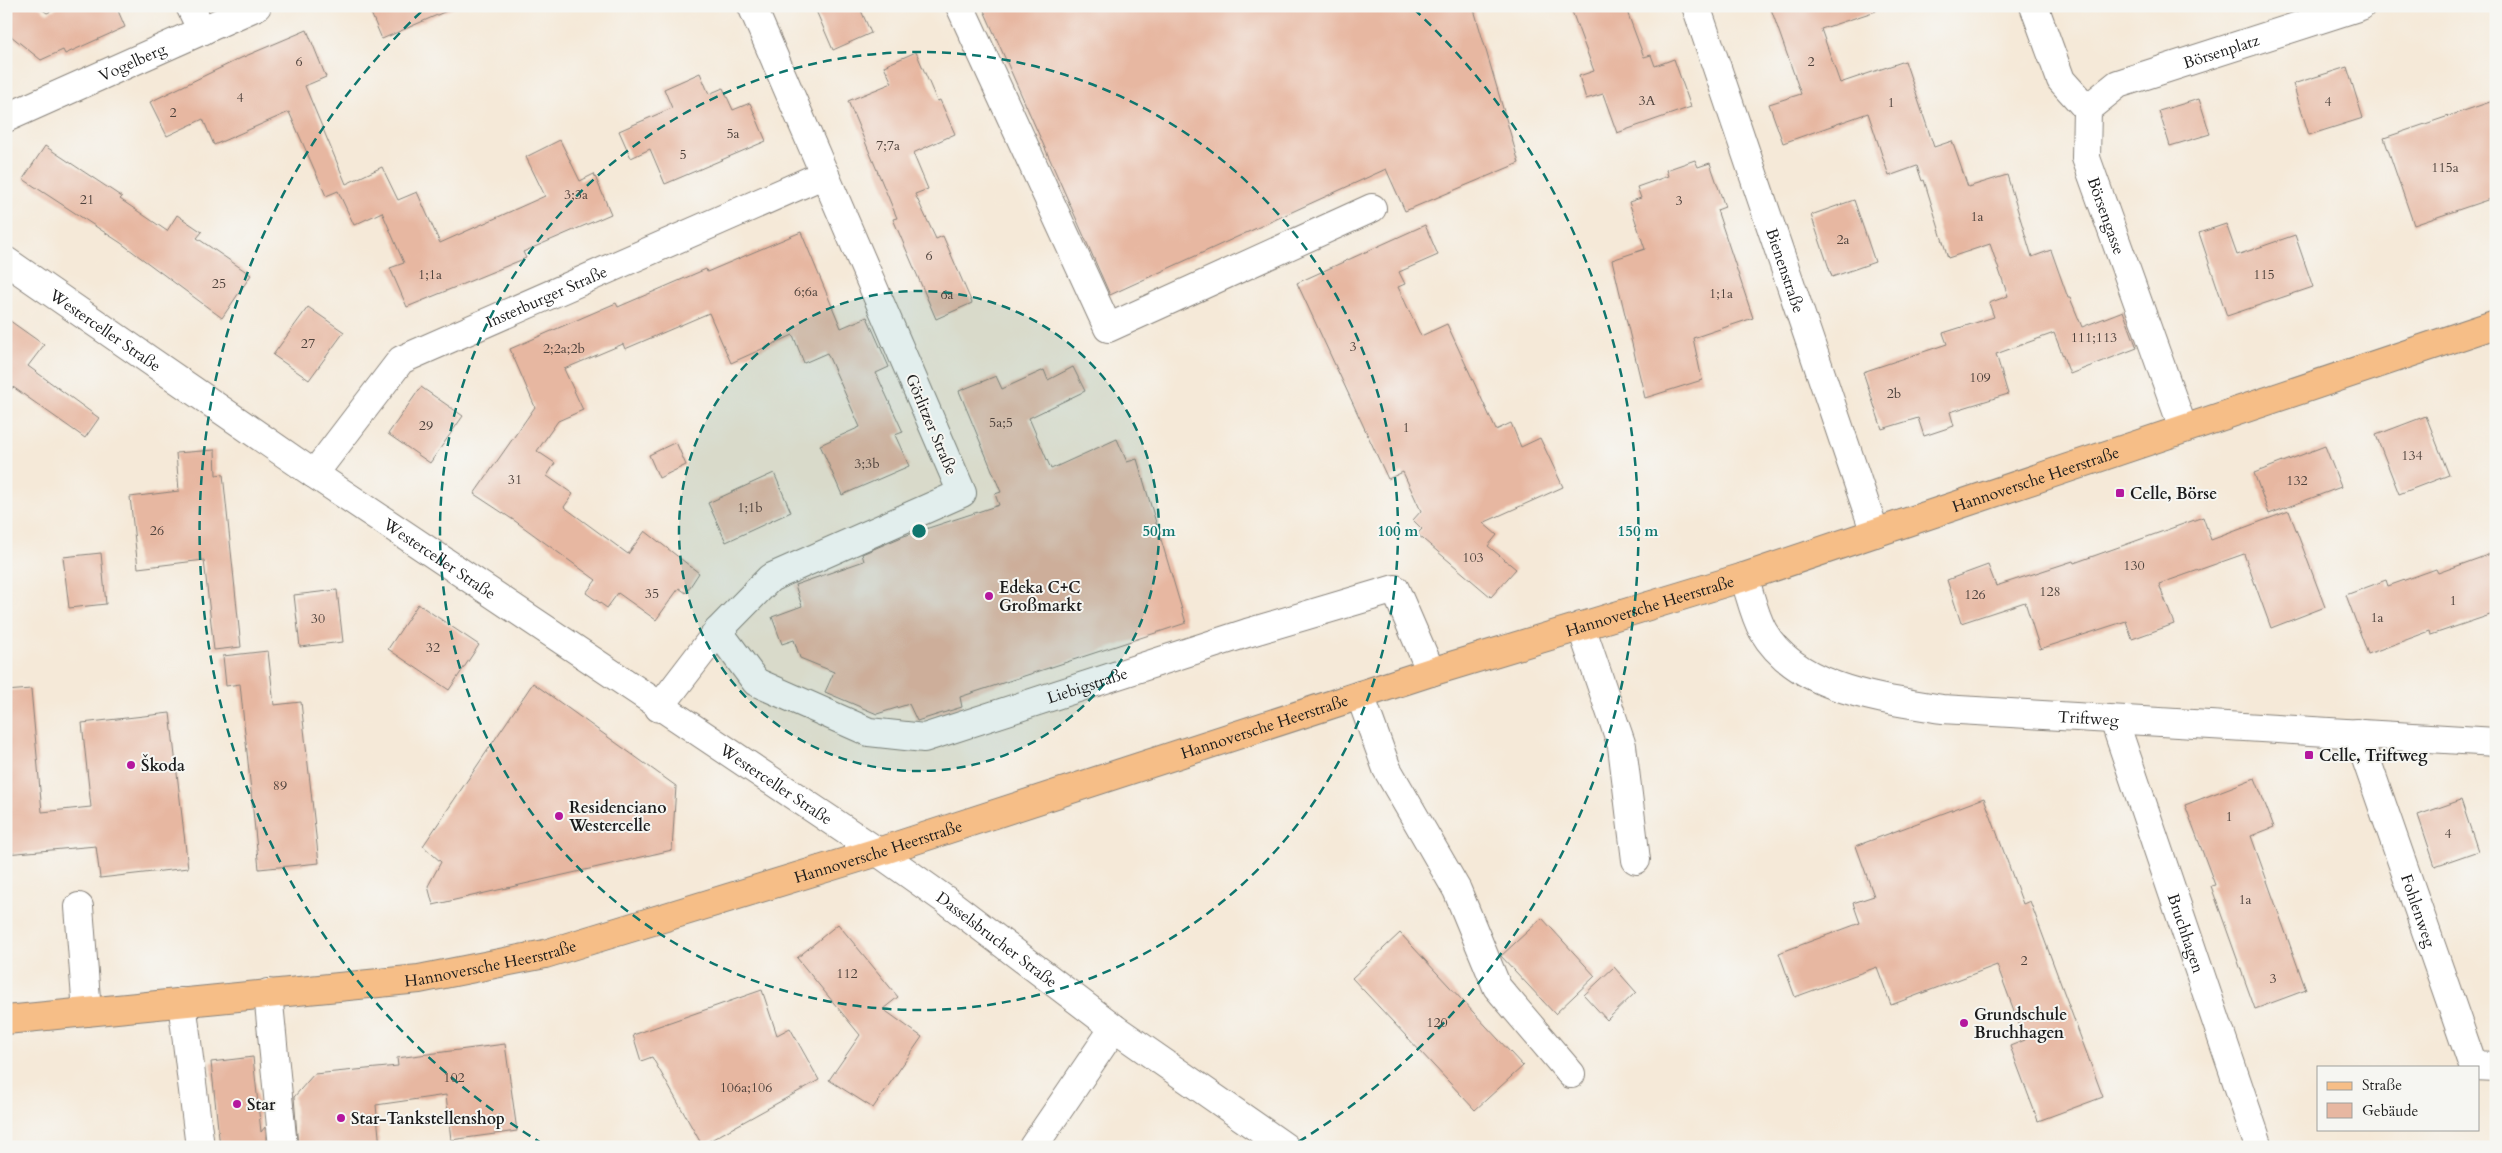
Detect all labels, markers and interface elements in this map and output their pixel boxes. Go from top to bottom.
street label: Börsenplatz [2180,29,2262,74]
street label: Vogelberg [95,38,170,87]
house number: 6 [295,52,303,71]
house number: 2 [1807,52,1815,71]
house number: 4 [236,88,244,107]
house number: 3A [1638,91,1656,110]
house number: 4 [2324,92,2332,111]
house number: 1 [1887,93,1895,112]
house number: 2 [169,103,177,122]
house number: 5a [726,124,740,143]
house number: 7;7a [876,136,900,155]
house number: 5 [679,145,687,164]
house number: 115a [2431,158,2459,177]
street label: Börsengasse [2082,174,2130,258]
house number: 3;3a [564,185,588,204]
house number: 21 [80,190,94,209]
house number: 3 [1675,191,1683,210]
house number: 1a [1970,207,1984,226]
street label: Bienenstraße [1760,225,1809,316]
house number: 2a [1836,230,1850,249]
house number: 6 [925,246,933,265]
street label: Insterburger Straße [483,261,611,333]
house number: 1;1a [418,265,442,284]
house number: 115 [2253,265,2275,284]
house number: 25 [212,274,226,293]
house number: 6;6a [794,282,818,301]
street label: Westerceller Straße [44,284,165,377]
house number: 1;1a [1709,284,1733,303]
house number: 6a [940,285,954,304]
house number: 111;113 [2071,328,2117,347]
house number: 27 [301,334,315,353]
house number: 3 [1349,337,1357,356]
house number: 2;2a;2b [543,339,585,358]
house number: 109 [1969,368,1991,387]
street label: Görlitzer Straße [900,370,962,478]
house number: 2b [1887,384,1901,403]
house number: 5a;5 [989,413,1013,432]
house number: 29 [419,416,433,435]
house number: 1 [1402,418,1410,437]
street label: Hannoversche Heerstraße [1949,442,2122,518]
house number: 134 [2401,446,2423,465]
house number: 3;3b [854,454,880,473]
house number: 31 [508,470,522,489]
house number: 132 [2286,471,2308,490]
place label: Celle, Börse [2130,483,2217,505]
marker: Celle, Börse [2114,487,2126,499]
house number: 1;1b [737,498,763,517]
street label: Westerceller Straße [378,513,500,605]
house number: 26 [150,521,164,540]
text: 50 m [1142,521,1176,541]
text: 100 m [1378,521,1419,541]
text: 150 m [1618,521,1659,541]
centre of rings [910,522,928,540]
house number: 103 [1462,548,1484,567]
house number: 130 [2123,556,2145,575]
street label: Hannoversche Heerstraße [1563,571,1737,642]
place label: Edeka C+C Großmarkt [999,577,1082,617]
house number: 128 [2039,582,2061,601]
house number: 35 [645,584,659,603]
house number: 126 [1964,585,1986,604]
marker: Edeka C+C Großmarkt [983,590,995,602]
house number: 1 [2449,591,2457,610]
house number: 1a [2370,608,2384,627]
house number: 30 [311,609,325,628]
house number: 32 [426,638,440,657]
street label: Liebigstraße [1044,663,1131,709]
street label: Hannoversche Heerstraße [1178,690,1351,765]
street label: Triftweg [2057,706,2120,732]
street label: Westerceller Straße [714,738,836,830]
place label: Celle, Triftweg [2319,745,2428,767]
marker: Celle, Triftweg [2303,749,2315,761]
place label: Škoda [141,753,185,777]
marker: Škoda [125,759,137,771]
house number: 89 [273,776,287,795]
place label: Residenciano Westercelle [568,797,667,837]
house number: 1 [2225,807,2233,826]
marker: Residenciano Westercelle [553,810,565,822]
street label: Hannoversche Heerstraße [792,815,965,889]
house number: 4 [2444,824,2452,843]
street label: Fohlenweg [2395,871,2441,950]
street label: Dasselsbrucher Straße [932,887,1062,993]
house number: 1a [2238,890,2252,909]
street label: Bruchhagen [2162,891,2209,976]
street label: Hannoversche Heerstraße [404,935,579,992]
house number: 2 [2020,951,2028,970]
house number: 112 [836,964,858,983]
house number: 3 [2269,969,2277,988]
place label: Grundschule Bruchhagen [1974,1004,2067,1044]
house number: 120 [1426,1013,1448,1032]
marker: Grundschule Bruchhagen [1958,1017,1970,1029]
legend [2317,1066,2480,1130]
house number: 102 [443,1068,465,1087]
text: Straße [2362,1075,2402,1095]
house number: 106a;106 [720,1078,772,1097]
place label: Star [247,1094,276,1116]
marker: Star [231,1098,243,1110]
text: Gebäude [2362,1101,2419,1121]
place label: Star-Tankstellenshop [351,1108,505,1130]
marker: Star-Tankstellenshop [335,1112,347,1124]

